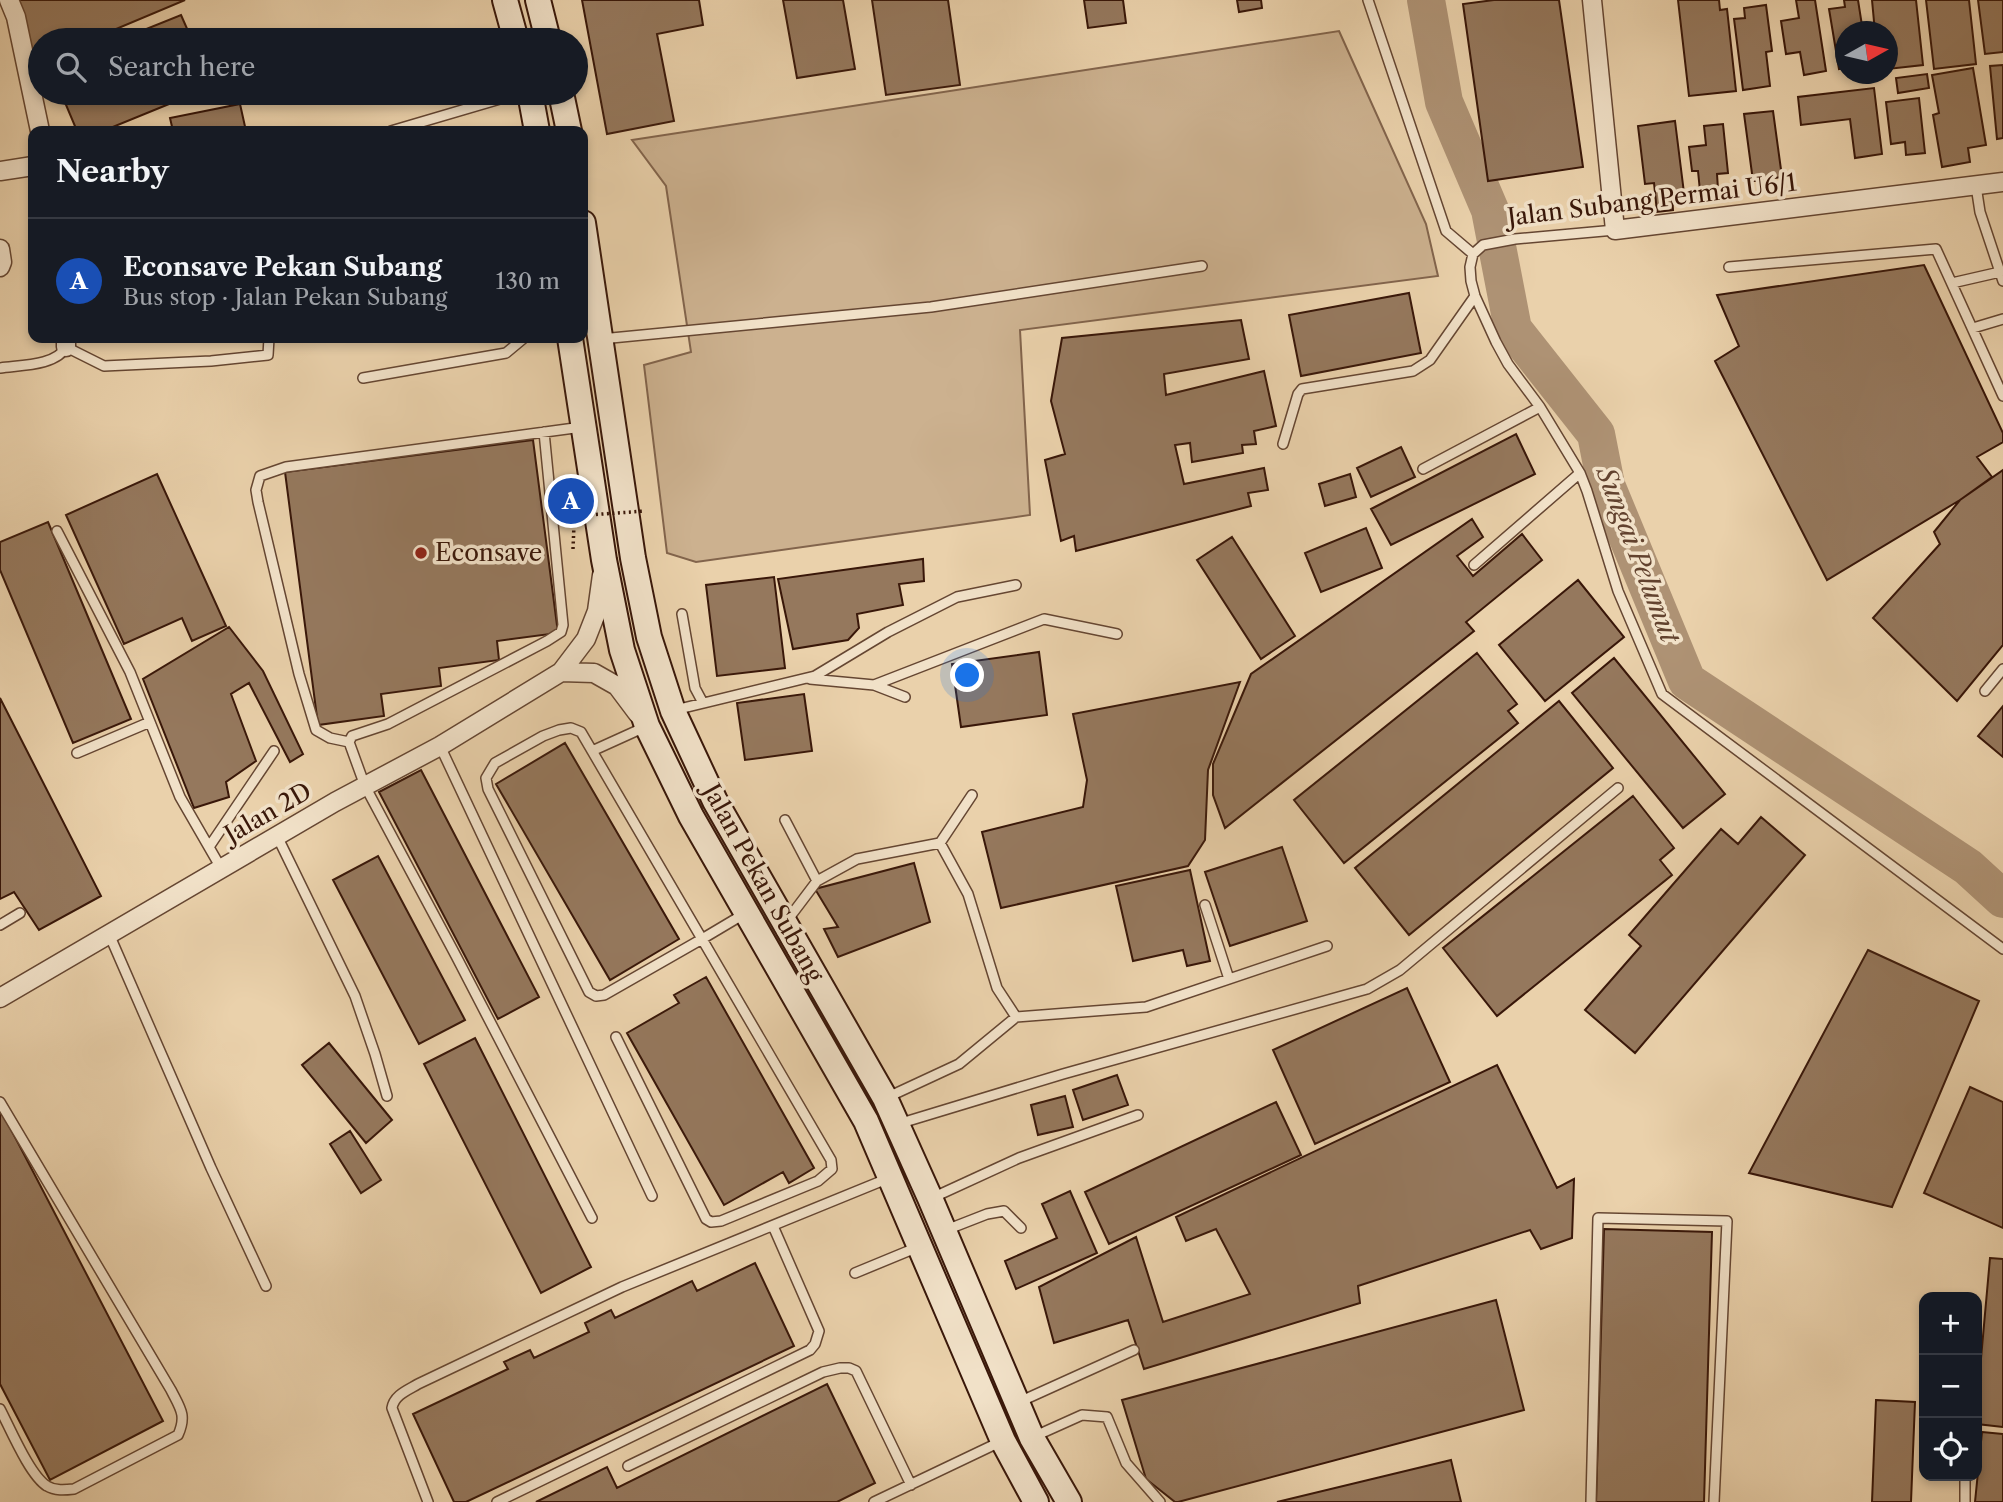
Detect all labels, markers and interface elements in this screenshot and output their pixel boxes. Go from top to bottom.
north arrow [1835,21,1898,84]
search box [28,28,588,105]
icon: search [52,48,90,86]
text: Search here [108,51,255,83]
text: Nearby [56,153,169,190]
street label: Jalan Subang Permai U6/1 [1502,167,1798,232]
text: Econsave Pekan Subang [123,251,442,283]
text: A [70,267,88,295]
text: 130 m [496,267,560,295]
text: Bus stop · Jalan Pekan Subang [123,283,447,311]
water label: Sungai Pelumut [1589,461,1687,649]
pin: A [548,475,594,527]
place label: Econsave [435,538,542,567]
marker: Econsave [413,545,429,561]
your location [950,658,984,692]
street label: Jalan Pekan Subang [695,775,830,987]
street label: Jalan 2D [216,776,316,851]
map controls [1919,1292,1982,1481]
button: + [1919,1292,1982,1355]
button: − [1919,1355,1982,1418]
button: locate [1919,1418,1982,1481]

